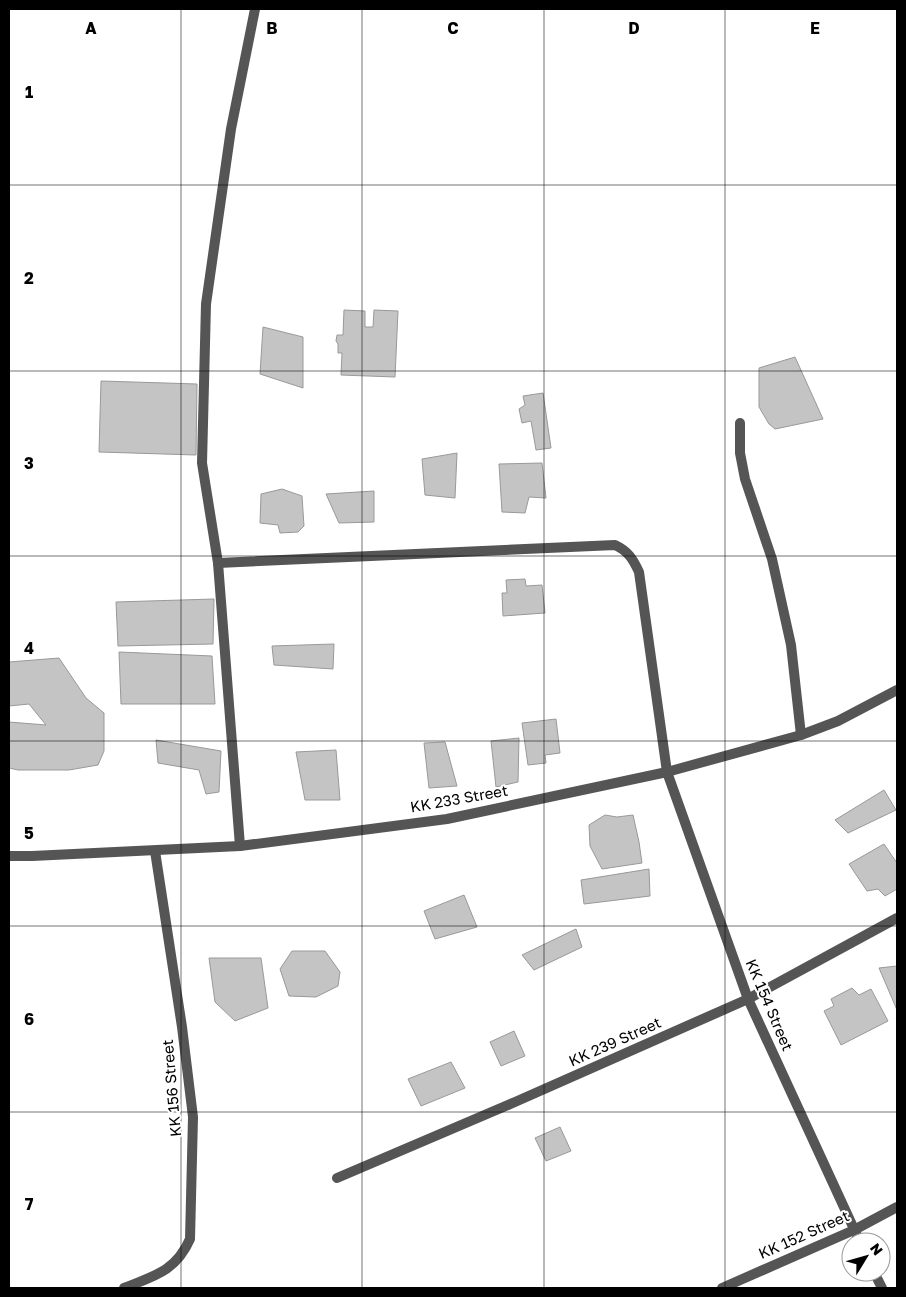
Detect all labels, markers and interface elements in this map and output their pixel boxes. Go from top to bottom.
text: A [85,18,97,38]
text: B [266,18,278,38]
text: C [447,18,459,38]
text: D [628,18,640,38]
text: E [810,18,820,38]
text: 1 [25,82,33,102]
text: 2 [24,268,34,288]
text: 3 [24,453,34,473]
text: 4 [24,638,34,658]
street label: KK 233 Street [409,781,509,815]
text: 5 [24,823,34,843]
street label: KK 154 Street [743,956,797,1053]
text: 6 [24,1009,34,1029]
street label: KK 239 Street [566,1013,664,1069]
street label: KK 156 Street [158,1039,184,1138]
text: 7 [25,1194,34,1214]
street label: KK 152 Street [755,1206,852,1262]
north arrow [841,1232,891,1282]
text: N [867,1240,887,1258]

